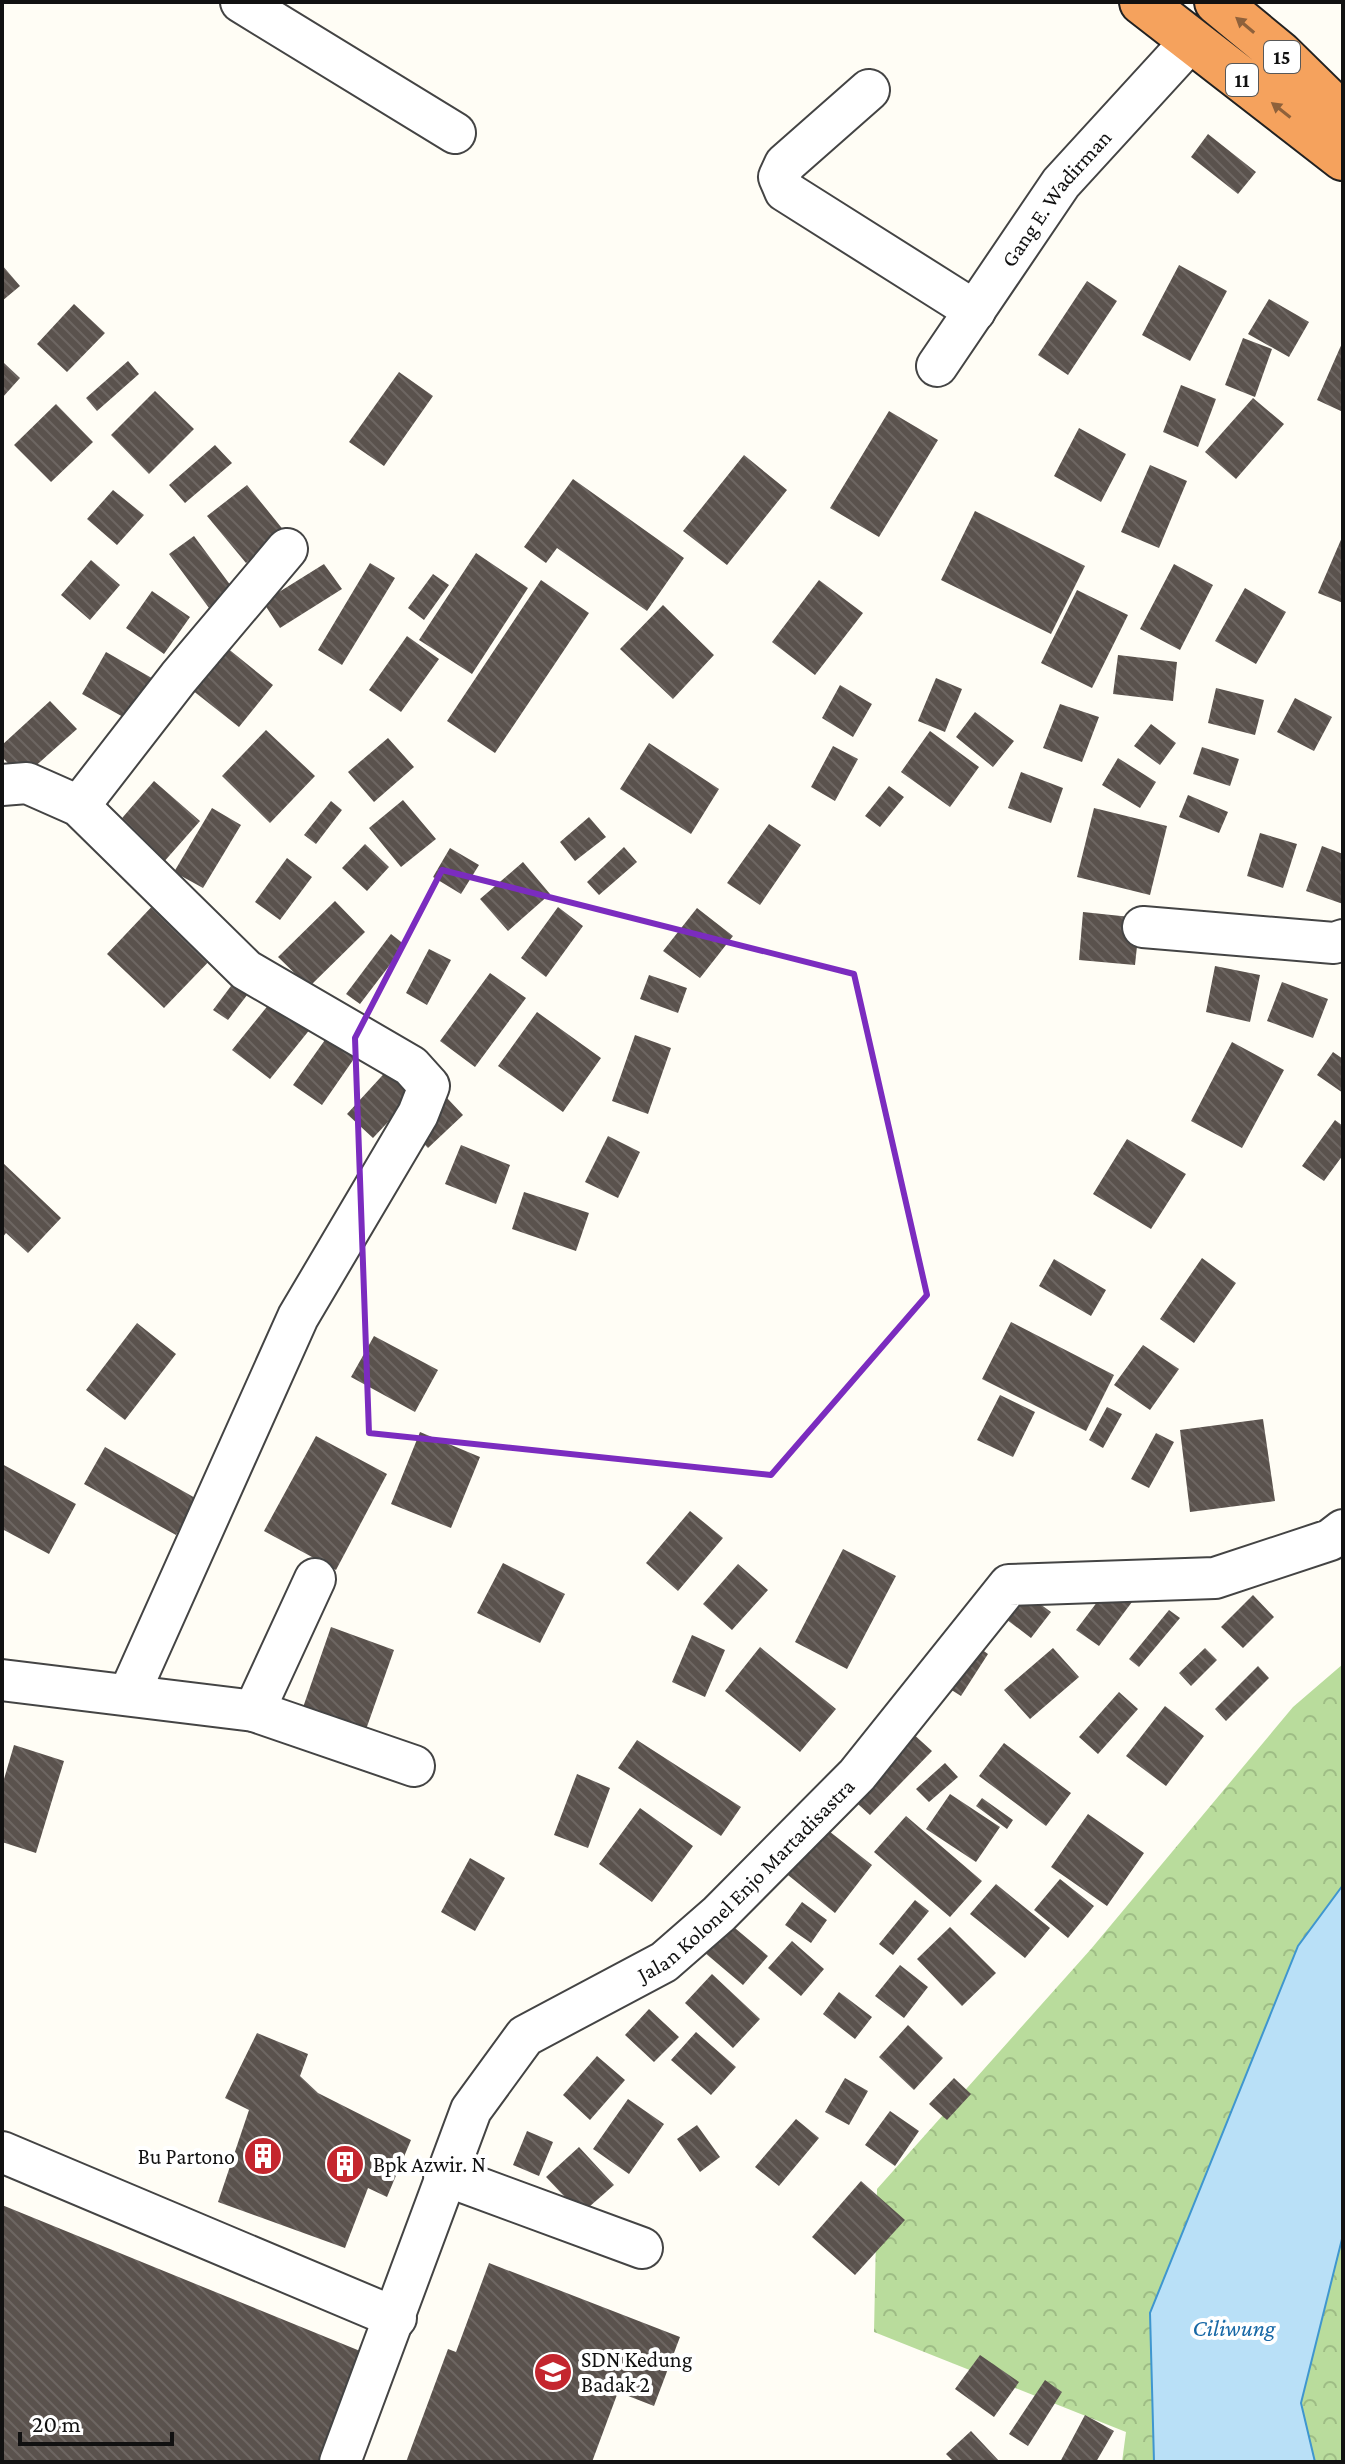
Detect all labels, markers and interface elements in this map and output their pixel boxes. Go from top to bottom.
one-way arrow [1235,17,1255,34]
road number: 15 [1264,41,1300,73]
road number: 11 [1226,64,1258,96]
one-way arrow [1271,103,1291,119]
street label: Gang E. Wadirman [996,125,1117,272]
street label: Jalan Kolonel Enjo Martadisastra [631,1773,859,1988]
building icon: Bu Partono [242,2135,284,2177]
building icon: Bpk Azwir. N [324,2143,366,2185]
place label: Bu Partono [138,2144,235,2169]
place label: Bpk Azwir. N [373,2152,486,2177]
water label: Ciliwung [1193,2314,1277,2341]
place label: SDN Kedung Badak 2 [581,2347,693,2397]
school or university icon: SDN Kedung Badak 2 [532,2351,574,2393]
scale bar [20,2396,172,2446]
text: 20 m [32,2410,81,2437]

